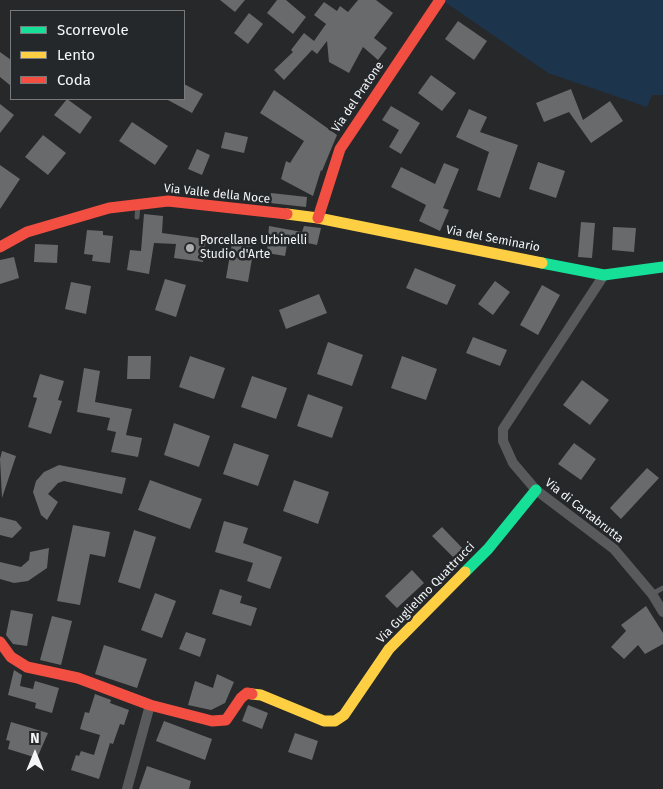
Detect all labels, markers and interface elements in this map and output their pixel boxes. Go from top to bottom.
legend [10,10,185,100]
text: Scorrevole [57,21,129,39]
text: Lento [57,46,95,64]
street label: Via del Pratone [329,59,387,135]
text: Coda [57,71,91,89]
street label: Via Valle della Noce [163,181,271,207]
street label: Via del Seminario [445,223,541,255]
place label: Porcellane Urbinelli Studio d'Arte [200,234,307,262]
marker: Porcellane Urbinelli Studio d'Arte [184,242,196,254]
street label: Via di Cartabrutta [542,476,626,546]
street label: Via Guglielmo Quattrucci [374,540,478,646]
north arrow [10,729,60,779]
text: N [30,730,40,747]

